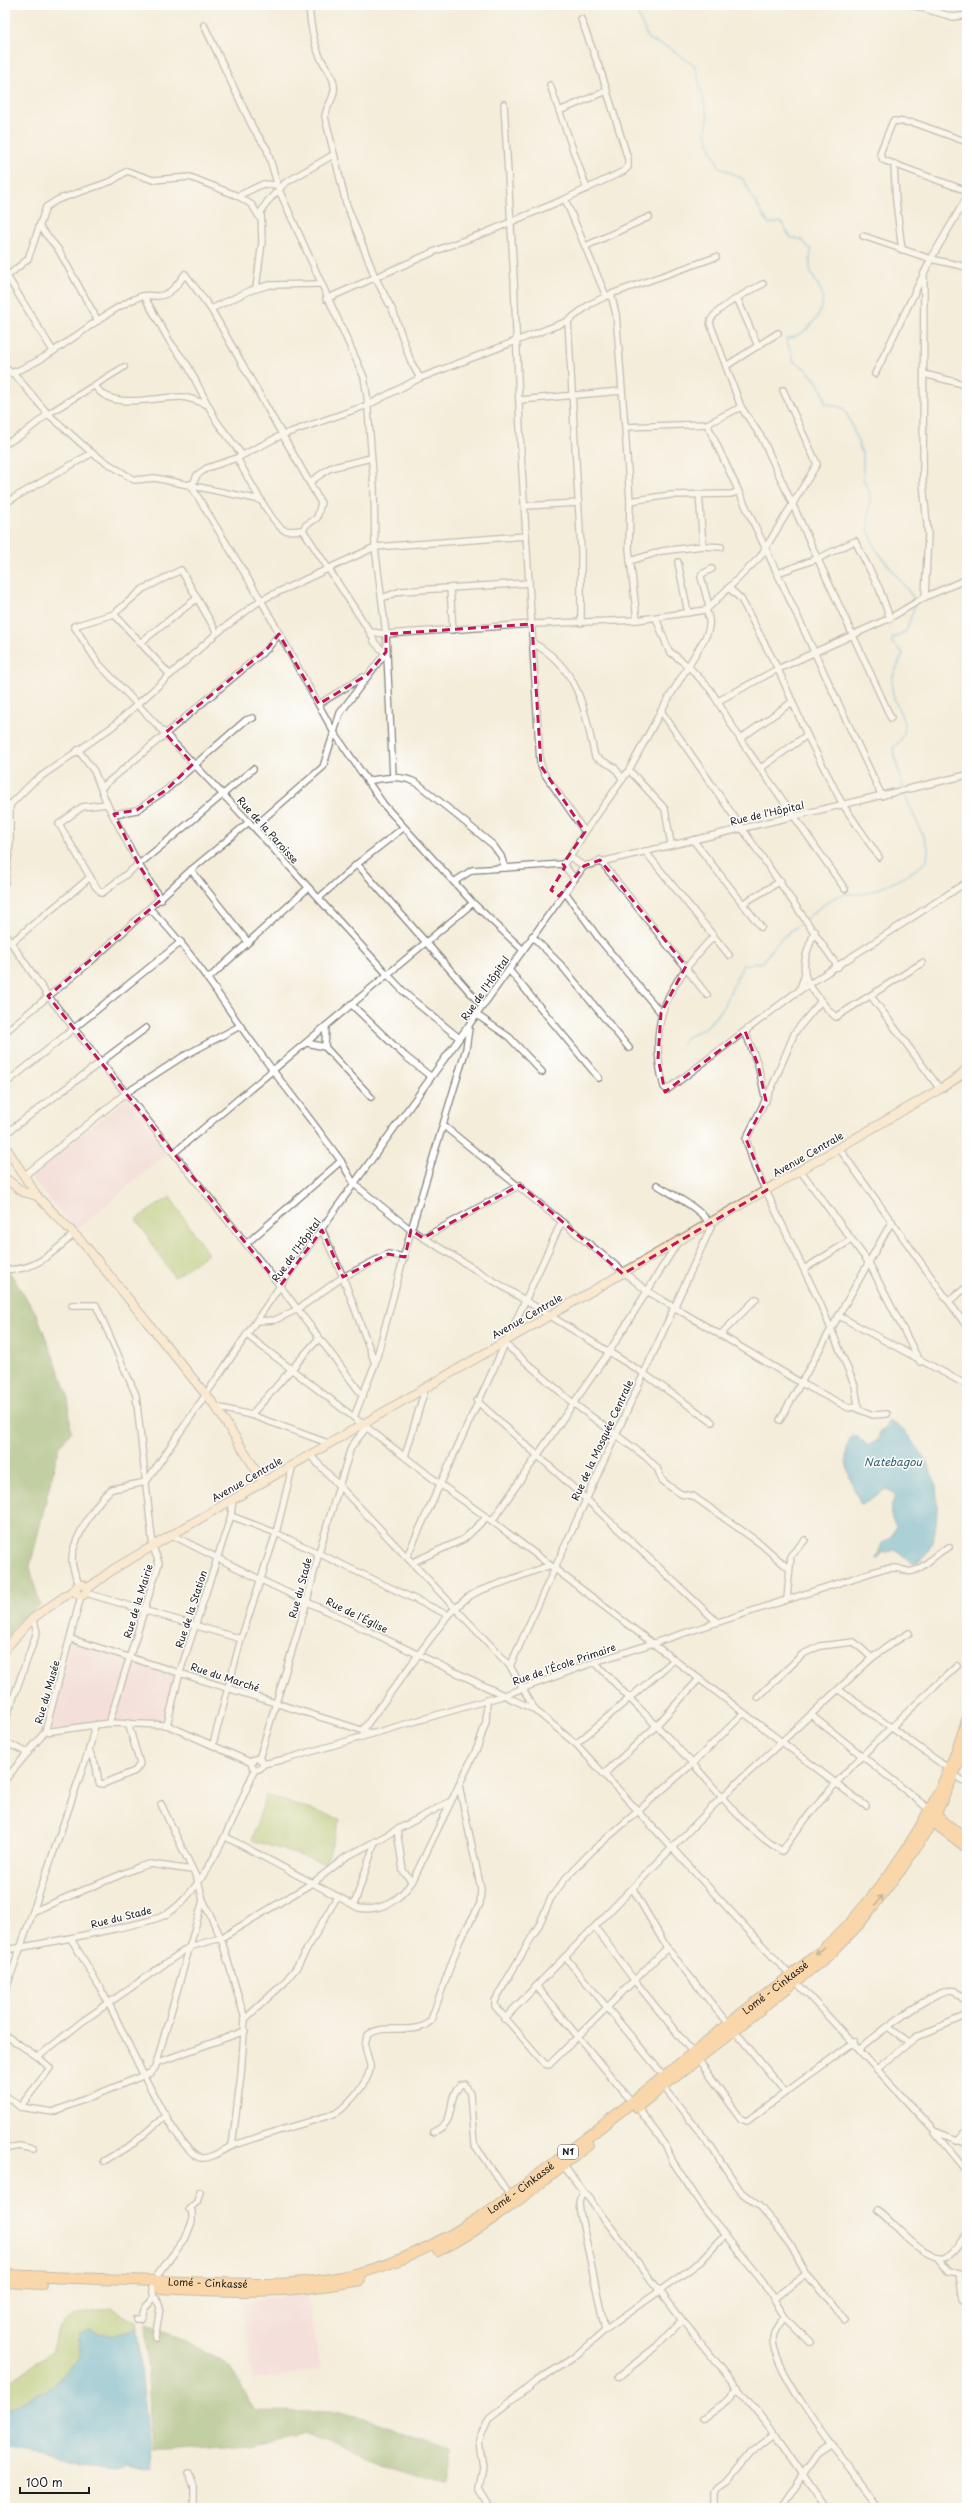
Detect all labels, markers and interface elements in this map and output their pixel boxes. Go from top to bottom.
street label: Rue de la Paroisse [234,793,303,866]
street label: Rue de l'Hôpital [728,797,806,828]
street label: Rue de l'Hôpital [457,952,512,1023]
street label: Avenue Centrale [770,1127,846,1180]
street label: Rue de l'Hôpital [267,1215,324,1285]
street label: Avenue Centrale [489,1289,565,1342]
street label: Rue de la Mosquée Centrale [567,1376,636,1503]
street label: Avenue Centrale [209,1452,285,1505]
water label: Natebagou [864,1453,923,1470]
street label: Rue du Stade [284,1556,315,1620]
street label: Rue de la Mairie [119,1562,156,1640]
street label: Rue de la Station [171,1568,210,1650]
street label: Rue de l'Église [324,1593,391,1636]
street label: Rue de l'École Primaire [510,1639,618,1688]
street label: Rue du Musée [30,1658,63,1726]
street label: Rue du Marché [189,1658,262,1695]
one-way arrow [874,1894,883,1905]
street label: Rue du Stade [89,1902,153,1931]
one-way arrow [815,1946,826,1955]
street label: Lomé - Cinkassé [739,1957,811,2017]
road number: N1 [558,2145,578,2159]
street label: Lomé - Cinkassé [484,2158,557,2217]
street label: Lomé - Cinkassé [168,2273,248,2291]
scale bar [20,2469,89,2495]
text: 100 m [26,2473,63,2491]

